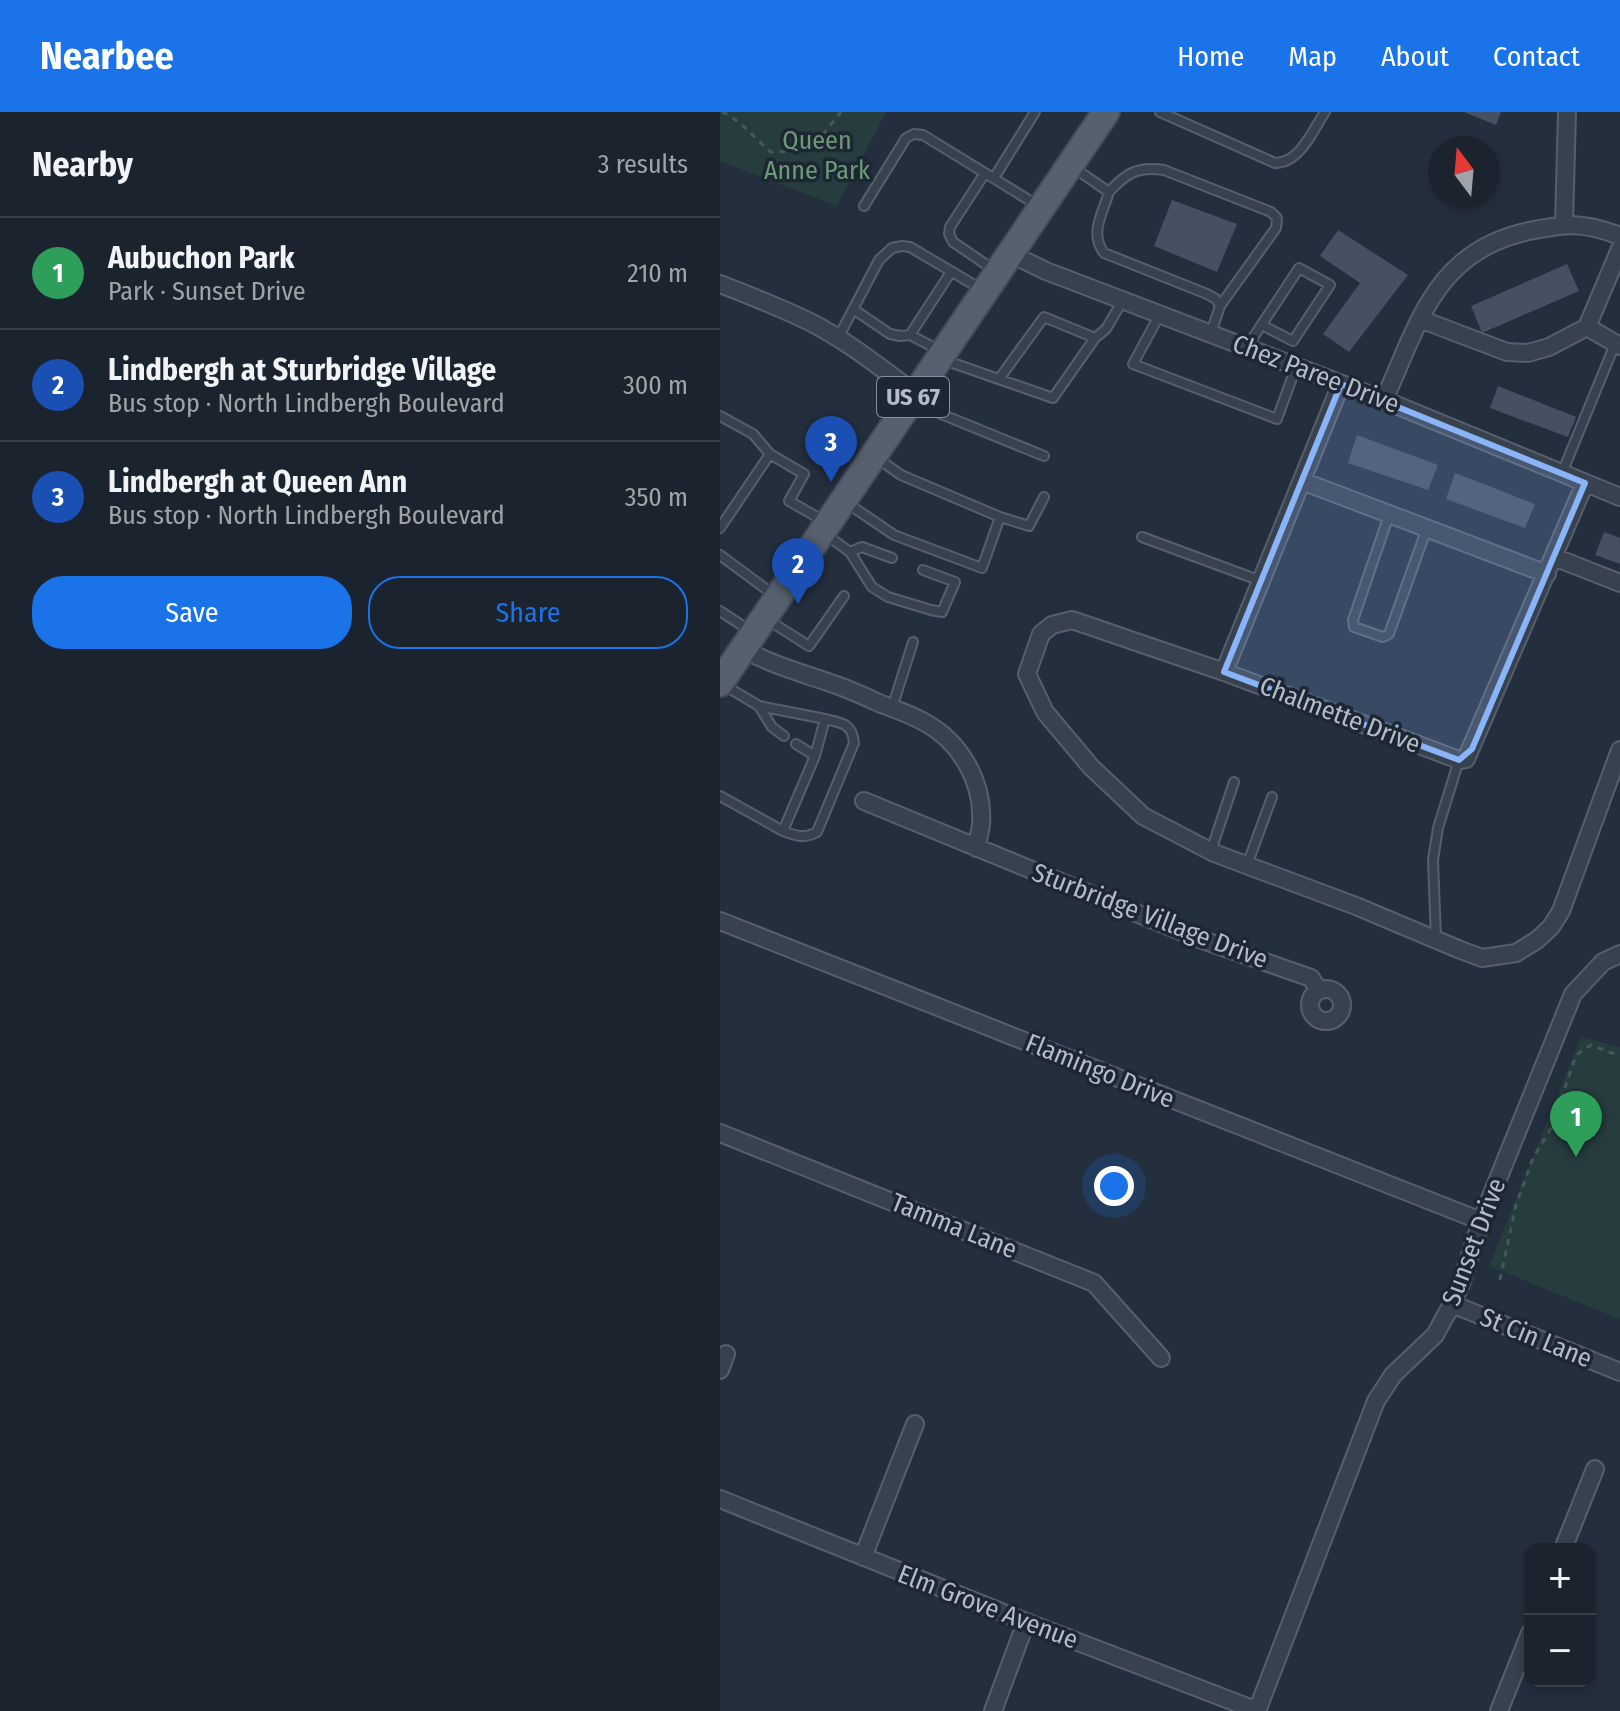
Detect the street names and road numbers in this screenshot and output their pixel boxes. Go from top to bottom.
street label: Chez Paree Drive [1228,328,1404,420]
road number: US 67 [877,377,949,417]
street label: Chalmette Drive [1255,670,1425,760]
street label: Sturbridge Village Drive [1028,857,1272,975]
street label: Flamingo Drive [1021,1027,1179,1115]
street label: Sunset Drive [1436,1174,1512,1310]
street label: Tamma Lane [887,1187,1021,1265]
street label: St Cin Lane [1476,1302,1596,1374]
street label: Elm Grove Avenue [894,1558,1082,1656]

